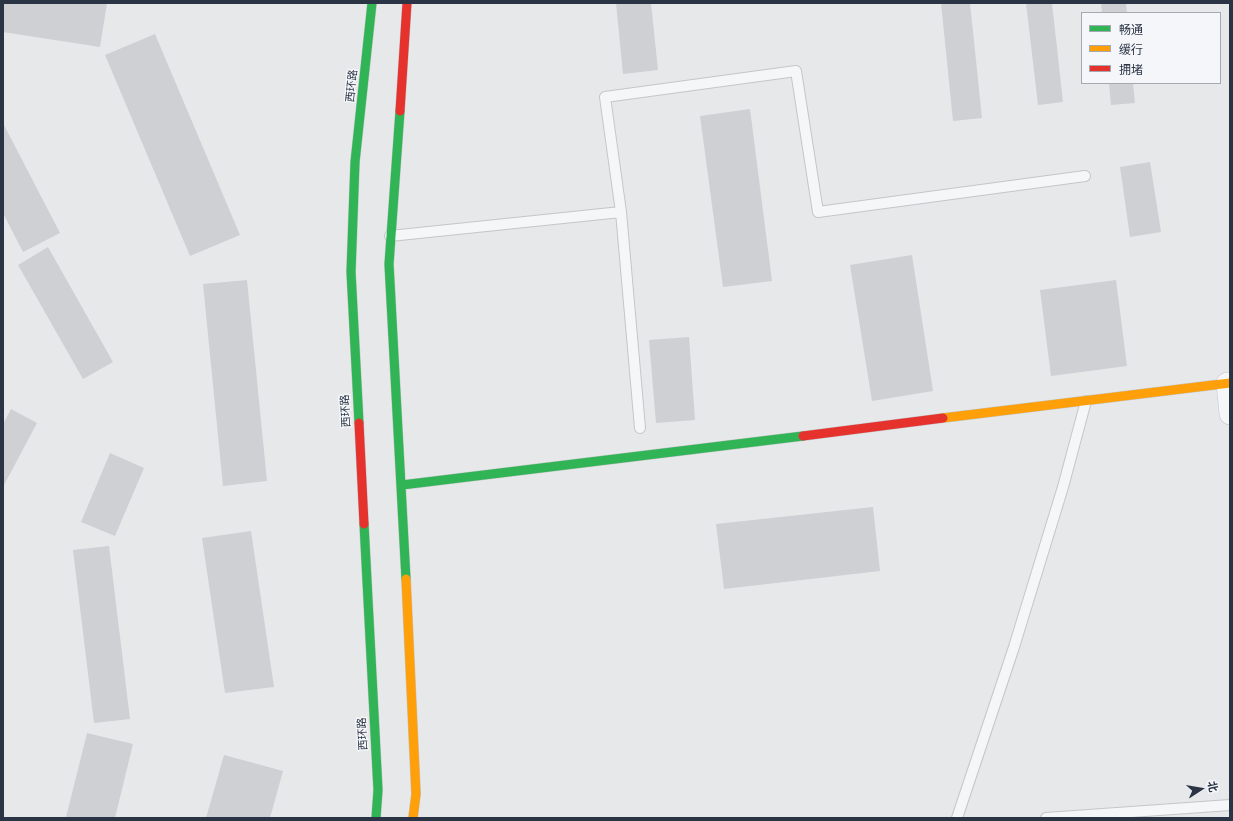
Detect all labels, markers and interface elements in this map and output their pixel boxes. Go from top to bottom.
legend [1081,12,1221,84]
text: 畅通 [1119,22,1143,37]
text: 缓行 [1119,42,1143,57]
text: 拥堵 [1119,62,1143,77]
street label: 西环路 [344,69,360,103]
street label: 西环路 [339,394,353,428]
street label: 西环路 [356,717,370,751]
north arrow [1181,769,1221,809]
text: 北 [1205,780,1221,793]

